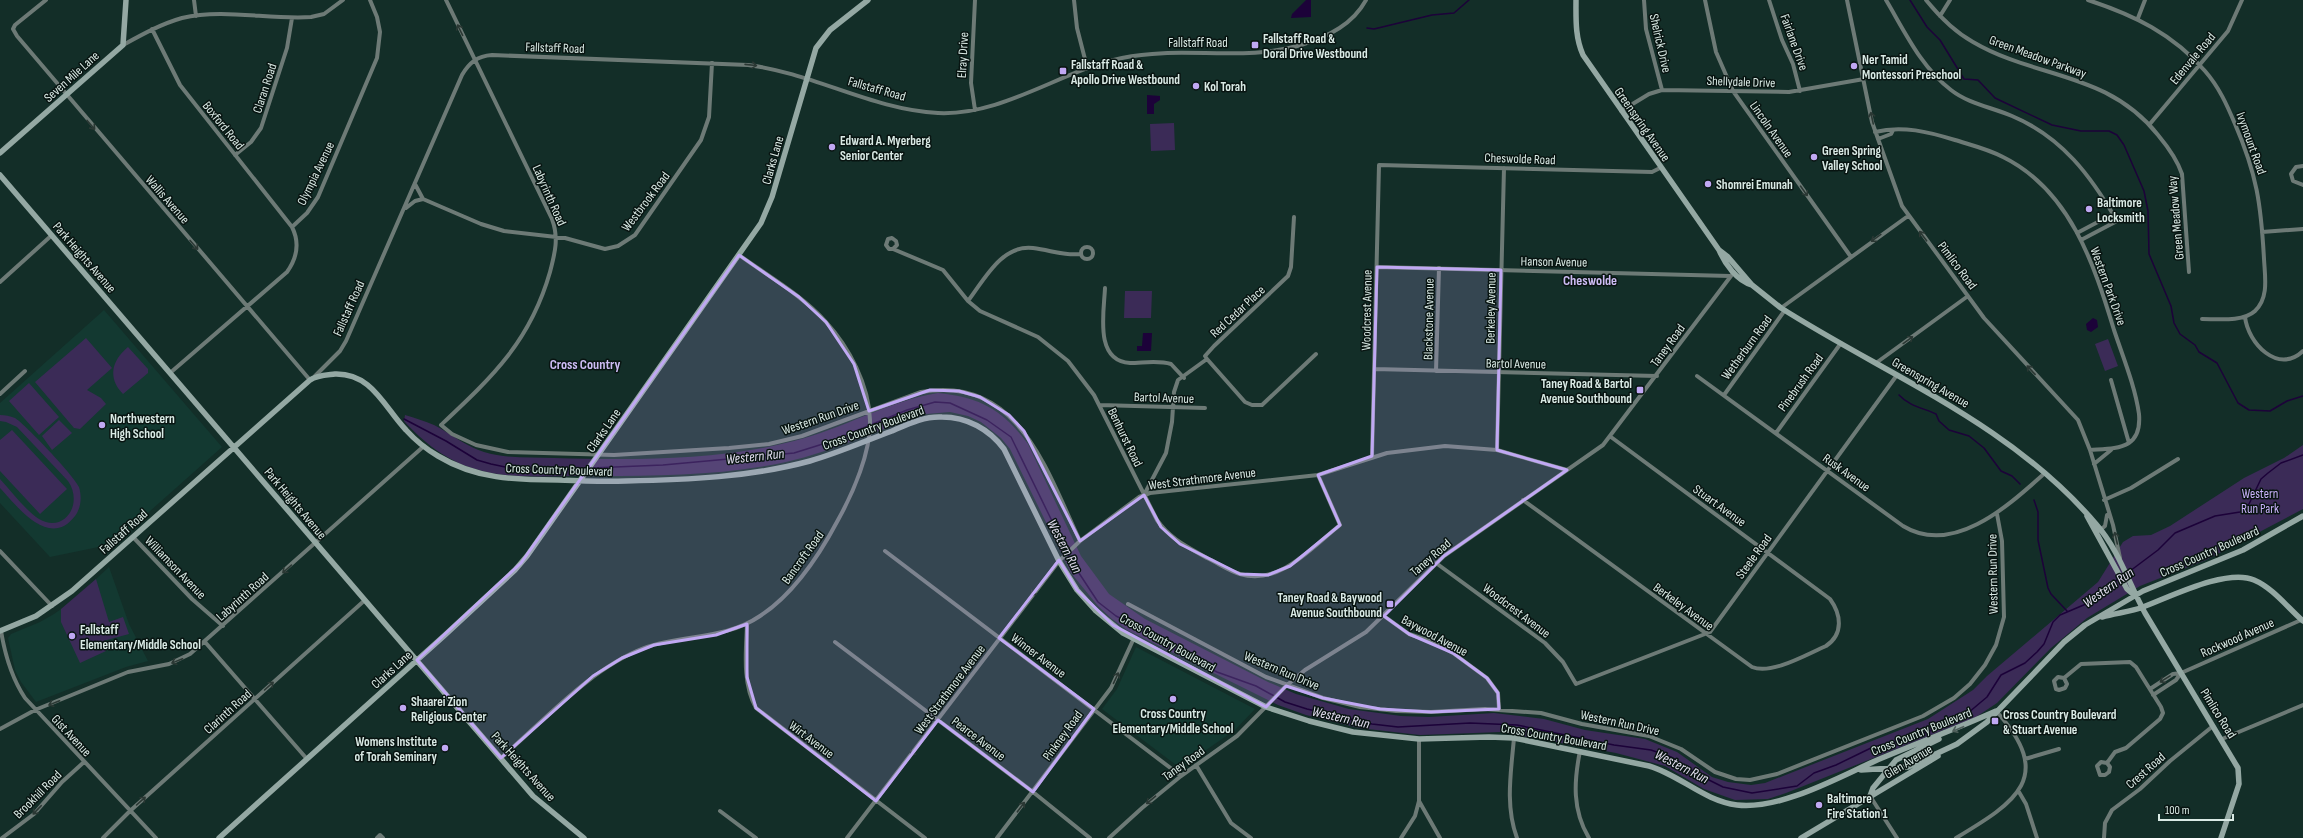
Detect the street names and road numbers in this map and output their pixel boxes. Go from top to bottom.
street label: Shelrick Drive [1645,12,1675,74]
street label: Fairlane Drive [1776,12,1812,73]
street label: Edenvale Road [2166,29,2219,88]
street label: Elray Drive [954,32,972,78]
street label: Green Meadow Parkway [1987,32,2088,82]
street label: Fallstaff Road [1168,35,1228,51]
street label: Fallstaff Road [525,39,585,57]
street label: Seven Mile Lane [41,48,103,106]
street label: Claran Road [249,61,281,115]
street label: Fallstaff Road [846,73,907,105]
street label: Shellydale Drive [1706,73,1776,91]
street label: Greenspring Avenue [1611,84,1674,165]
street label: Boxford Road [199,98,248,153]
street label: Lincoln Avenue [1746,98,1796,161]
street label: Ivymount Road [2232,110,2270,177]
street label: Clarks Lane [758,134,787,186]
street label: Olympia Avenue [294,139,338,208]
street label: Cheswolde Road [1484,150,1556,168]
street label: Labyrinth Road [529,162,570,228]
street label: Westbrook Road [618,169,673,235]
street label: Wallis Avenue [142,172,193,227]
street label: Green Meadow Way [2164,175,2188,261]
street label: Park Heights Avenue [49,219,119,296]
street label: Pimlico Road [1934,239,1980,293]
street label: Western Park Drive [2086,245,2130,328]
street label: Hanson Avenue [1521,253,1587,271]
street label: Woodcrest Avenue [1358,269,1376,351]
street label: Berkeley Avenue [1482,272,1500,344]
street label: Fallstaff Road [330,278,368,339]
street label: Blackstone Avenue [1420,278,1438,360]
street label: Red Cedar Place [1207,282,1269,341]
street label: Wetherburn Road [1718,312,1776,383]
street label: Taney Road [1647,321,1689,370]
street label: Pinebrush Road [1775,351,1827,414]
street label: Greenspring Avenue [1889,354,1972,412]
street label: Bartol Avenue [1486,355,1546,373]
street label: Bartol Avenue [1134,389,1194,407]
street label: Western Run Drive [780,397,861,439]
street label: Cross Country Boulevard [820,402,926,454]
street label: Benhurst Road [1104,405,1146,469]
street label: Clarks Lane [583,406,625,455]
street label: Rusk Avenue [1819,450,1873,495]
street label: Cross Country Boulevard [505,460,613,480]
street label: West Strathmore Avenue [1147,464,1257,494]
street label: Park Heights Avenue [261,465,330,543]
street label: Stuart Avenue [1690,481,1749,530]
street label: Fallstaff Road [96,506,151,558]
street label: Cross Country Boulevard [2157,523,2262,581]
street label: Bancroft Road [778,528,827,587]
street label: Steele Road [1732,531,1775,582]
street label: Williamson Avenue [141,533,209,602]
street label: Western Run Drive [1984,534,2002,614]
street label: Taney Road [1407,536,1454,580]
street label: Labyrinth Road [213,569,272,624]
street label: Berkeley Avenue [1650,579,1717,634]
street label: Woodcrest Avenue [1479,580,1553,642]
street label: Cross Country Boulevard [1117,610,1218,676]
street label: Baywood Avenue [1399,612,1471,660]
street label: Rockwood Avenue [2198,615,2277,661]
street label: Winner Avenue [1008,630,1069,682]
street label: West Strathmore Avenue [911,642,989,738]
street label: Clarks Lane [368,647,415,692]
street label: Western Run Drive [1241,648,1322,694]
street label: Clarinth Road [200,686,255,737]
street label: Pimlico Road [2197,686,2240,741]
street label: Cross Country Boulevard [1869,704,1974,759]
street label: Pinkney Road [1039,707,1086,764]
street label: Western Run Drive [1579,707,1661,739]
street label: Gist Avenue [48,711,95,760]
street label: Pearce Avenue [948,713,1009,764]
street label: Wirt Avenue [786,718,837,762]
street label: Cross Country Boulevard [1500,720,1608,754]
street label: Park Heights Avenue [488,728,559,805]
street label: Glen Avenue [1881,741,1936,783]
street label: Taney Road [1159,743,1208,785]
street label: Crest Road [2123,749,2169,792]
street label: Brookhill Road [10,767,65,822]

